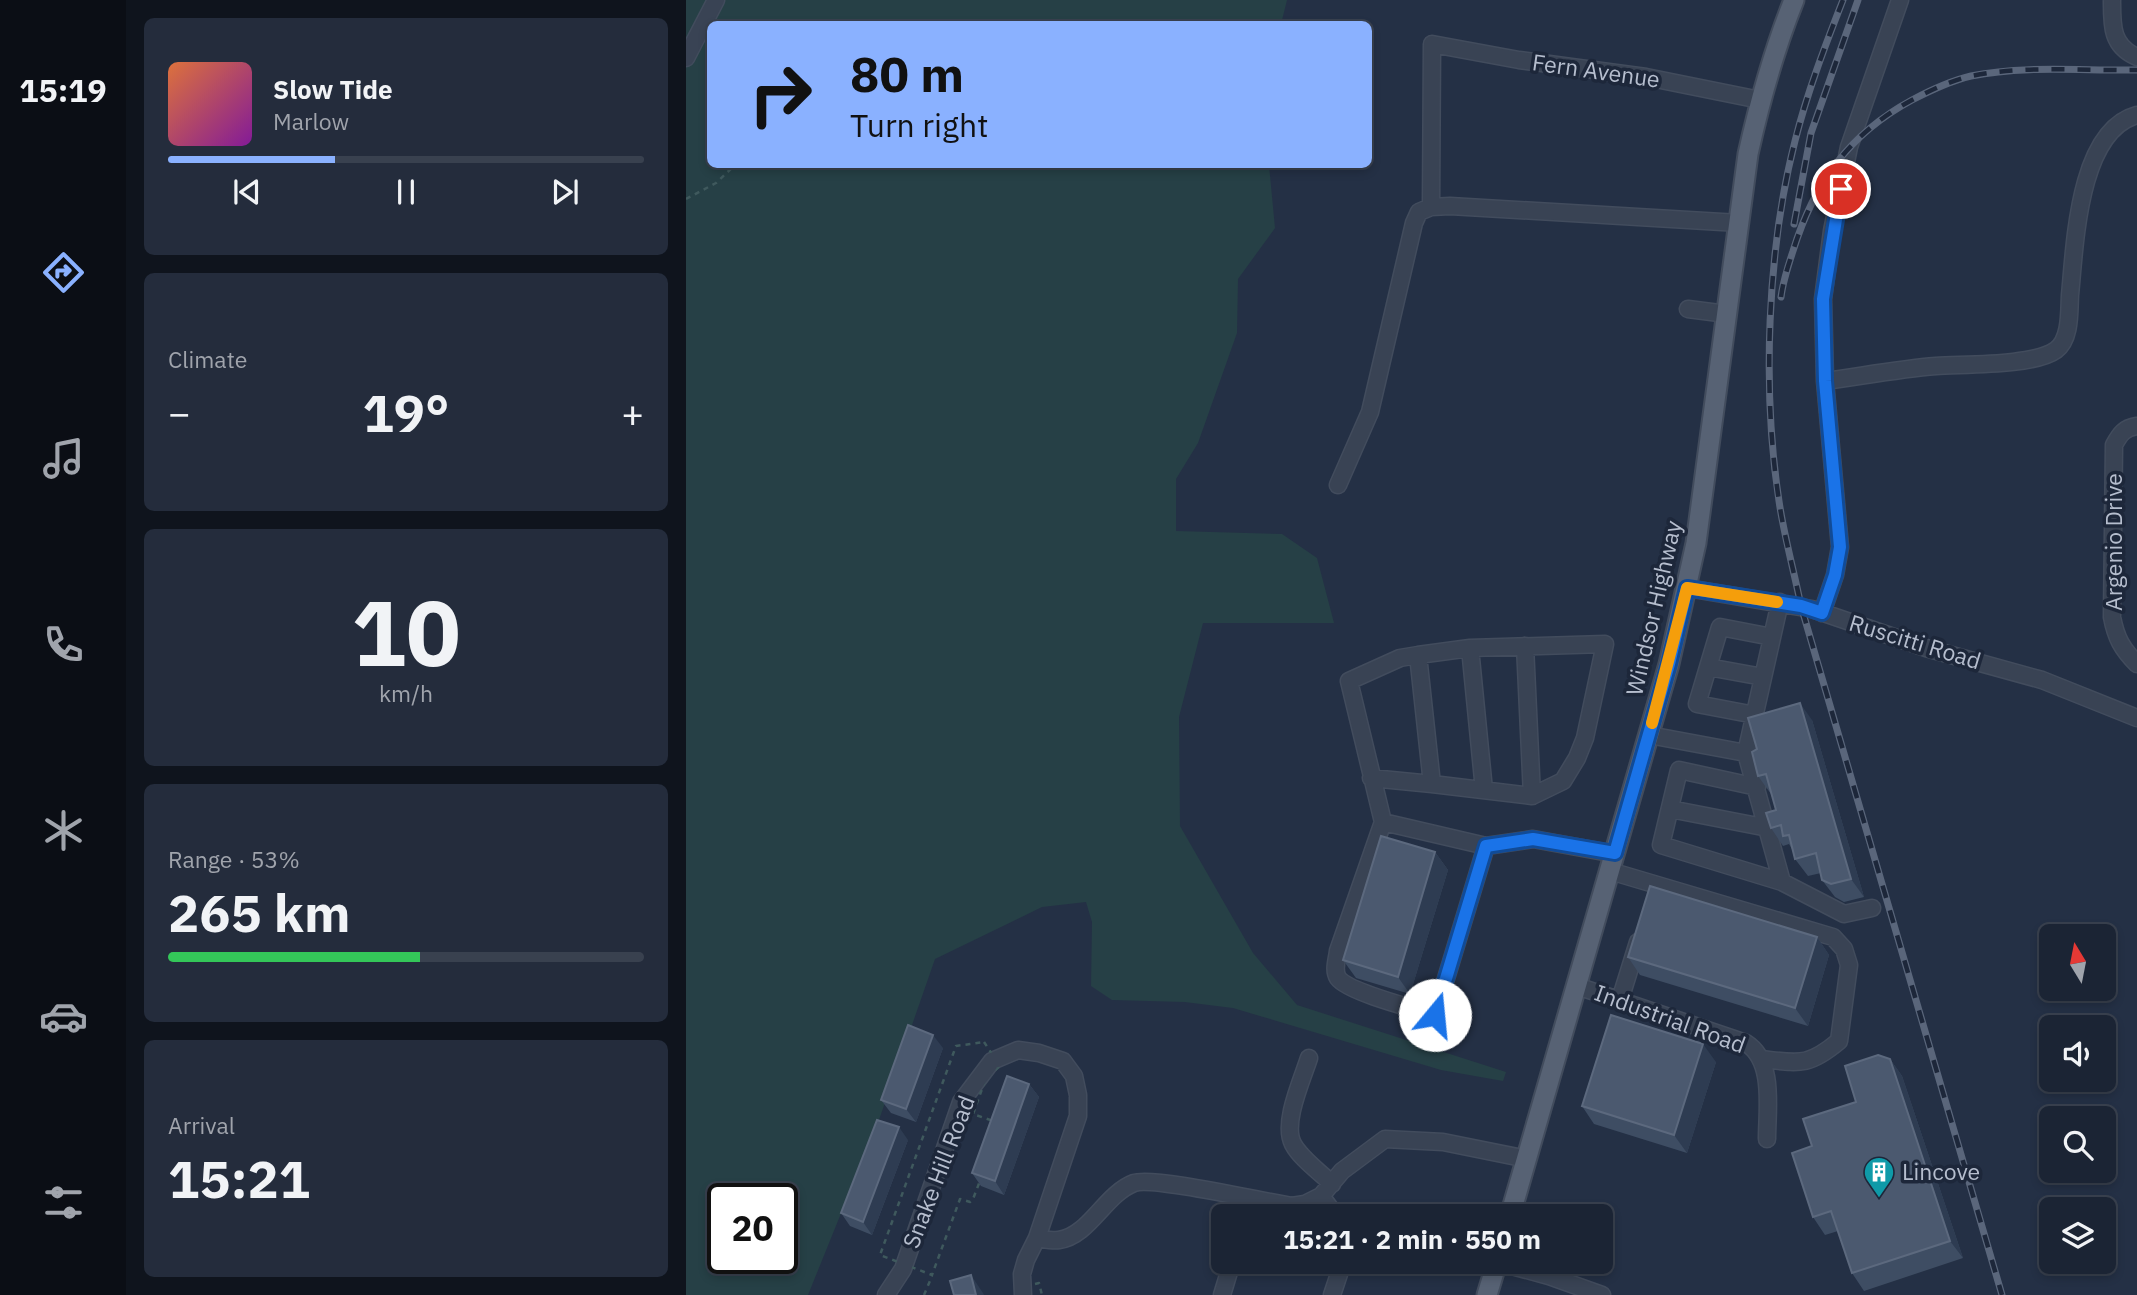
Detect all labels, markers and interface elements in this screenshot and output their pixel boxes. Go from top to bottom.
text: 80 m [850,42,964,105]
street label: Fern Avenue [1530,46,1662,94]
icon: right [735,49,826,140]
text: 15:19 [19,69,107,111]
text: Slow Tide [273,72,393,106]
text: Turn right [850,104,988,146]
text: Marlow [273,106,349,136]
pin [1811,159,1871,219]
icon: arrive [1822,170,1860,208]
icon: previous [228,173,266,211]
icon: pause [387,173,425,211]
icon: next [546,173,584,211]
icon: directions [39,248,88,297]
text: Climate [168,344,247,374]
text: 19° [363,379,449,446]
text: − [168,388,191,437]
text: + [621,388,644,437]
icon: music [39,434,88,483]
street label: Argenio Drive [2098,473,2128,611]
street label: Windsor Highway [1618,517,1688,698]
text: 10 [351,573,461,691]
street label: Ruscitti Road [1846,607,1985,675]
icon: phone [39,620,88,669]
text: km/h [379,678,433,708]
icon: climate [39,806,88,855]
text: Range · 53% [168,844,300,874]
text: 265 km [168,879,350,946]
north arrow [2039,924,2116,1001]
map controls [2039,924,2116,1274]
street label: Industrial Road [1591,977,1750,1059]
position arrow [1398,978,1472,1052]
icon: car [39,992,88,1041]
button: sound [2039,1015,2116,1092]
street label: Snake Hill Road [895,1091,981,1252]
button: search [2039,1106,2116,1183]
text: Arrival [168,1110,235,1140]
text: 15:21 [168,1145,310,1212]
building icon: Lincove [1862,1155,1896,1199]
place label: Lincove [1902,1156,1980,1186]
icon: filters [39,1178,88,1227]
speed limit sign: 20 [707,1183,798,1274]
button: layers [2039,1197,2116,1274]
text: 15:21 · 2 min · 550 m [1283,1222,1541,1256]

